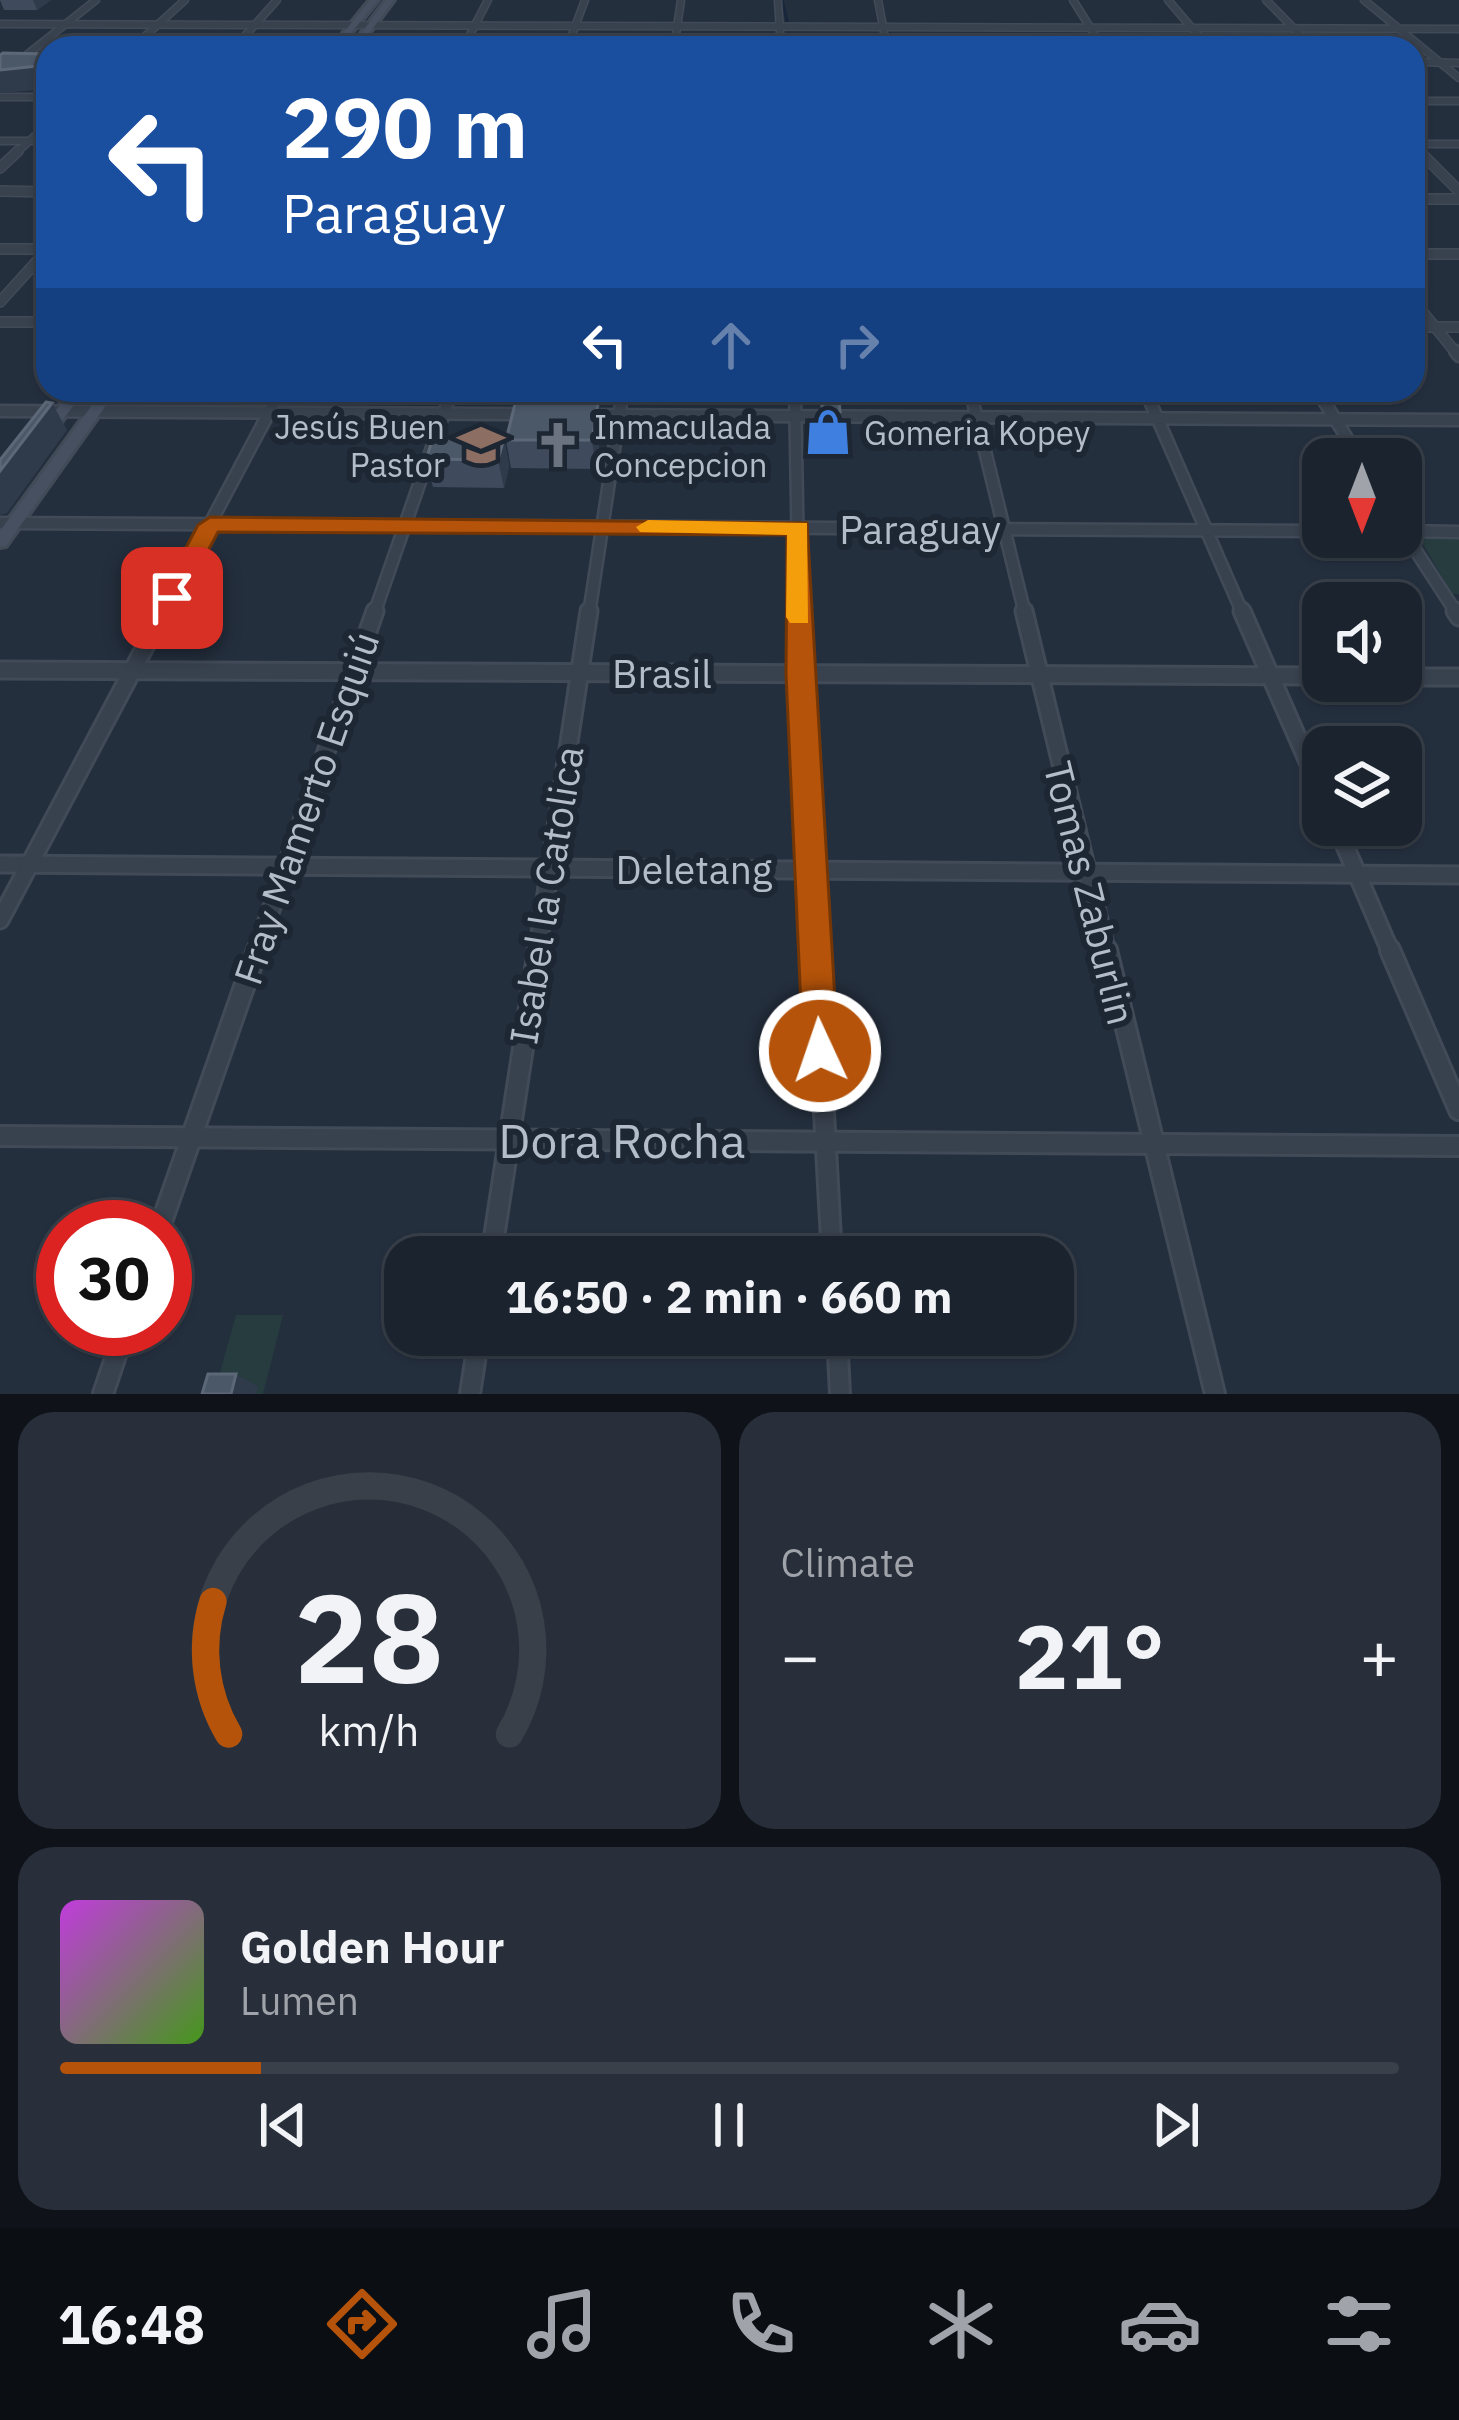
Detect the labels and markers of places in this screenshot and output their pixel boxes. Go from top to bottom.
place label: Jesús Buen Pastor [274,405,445,486]
place label: Inmaculada Concepcion [594,405,771,486]
shop icon: Gomeria Kopey [803,407,853,457]
place label: Gomeria Kopey [864,411,1090,454]
school or university icon: Jesús Buen Pastor [456,420,506,470]
church icon: Inmaculada Concepcion [533,420,583,470]
pin [121,547,223,649]

